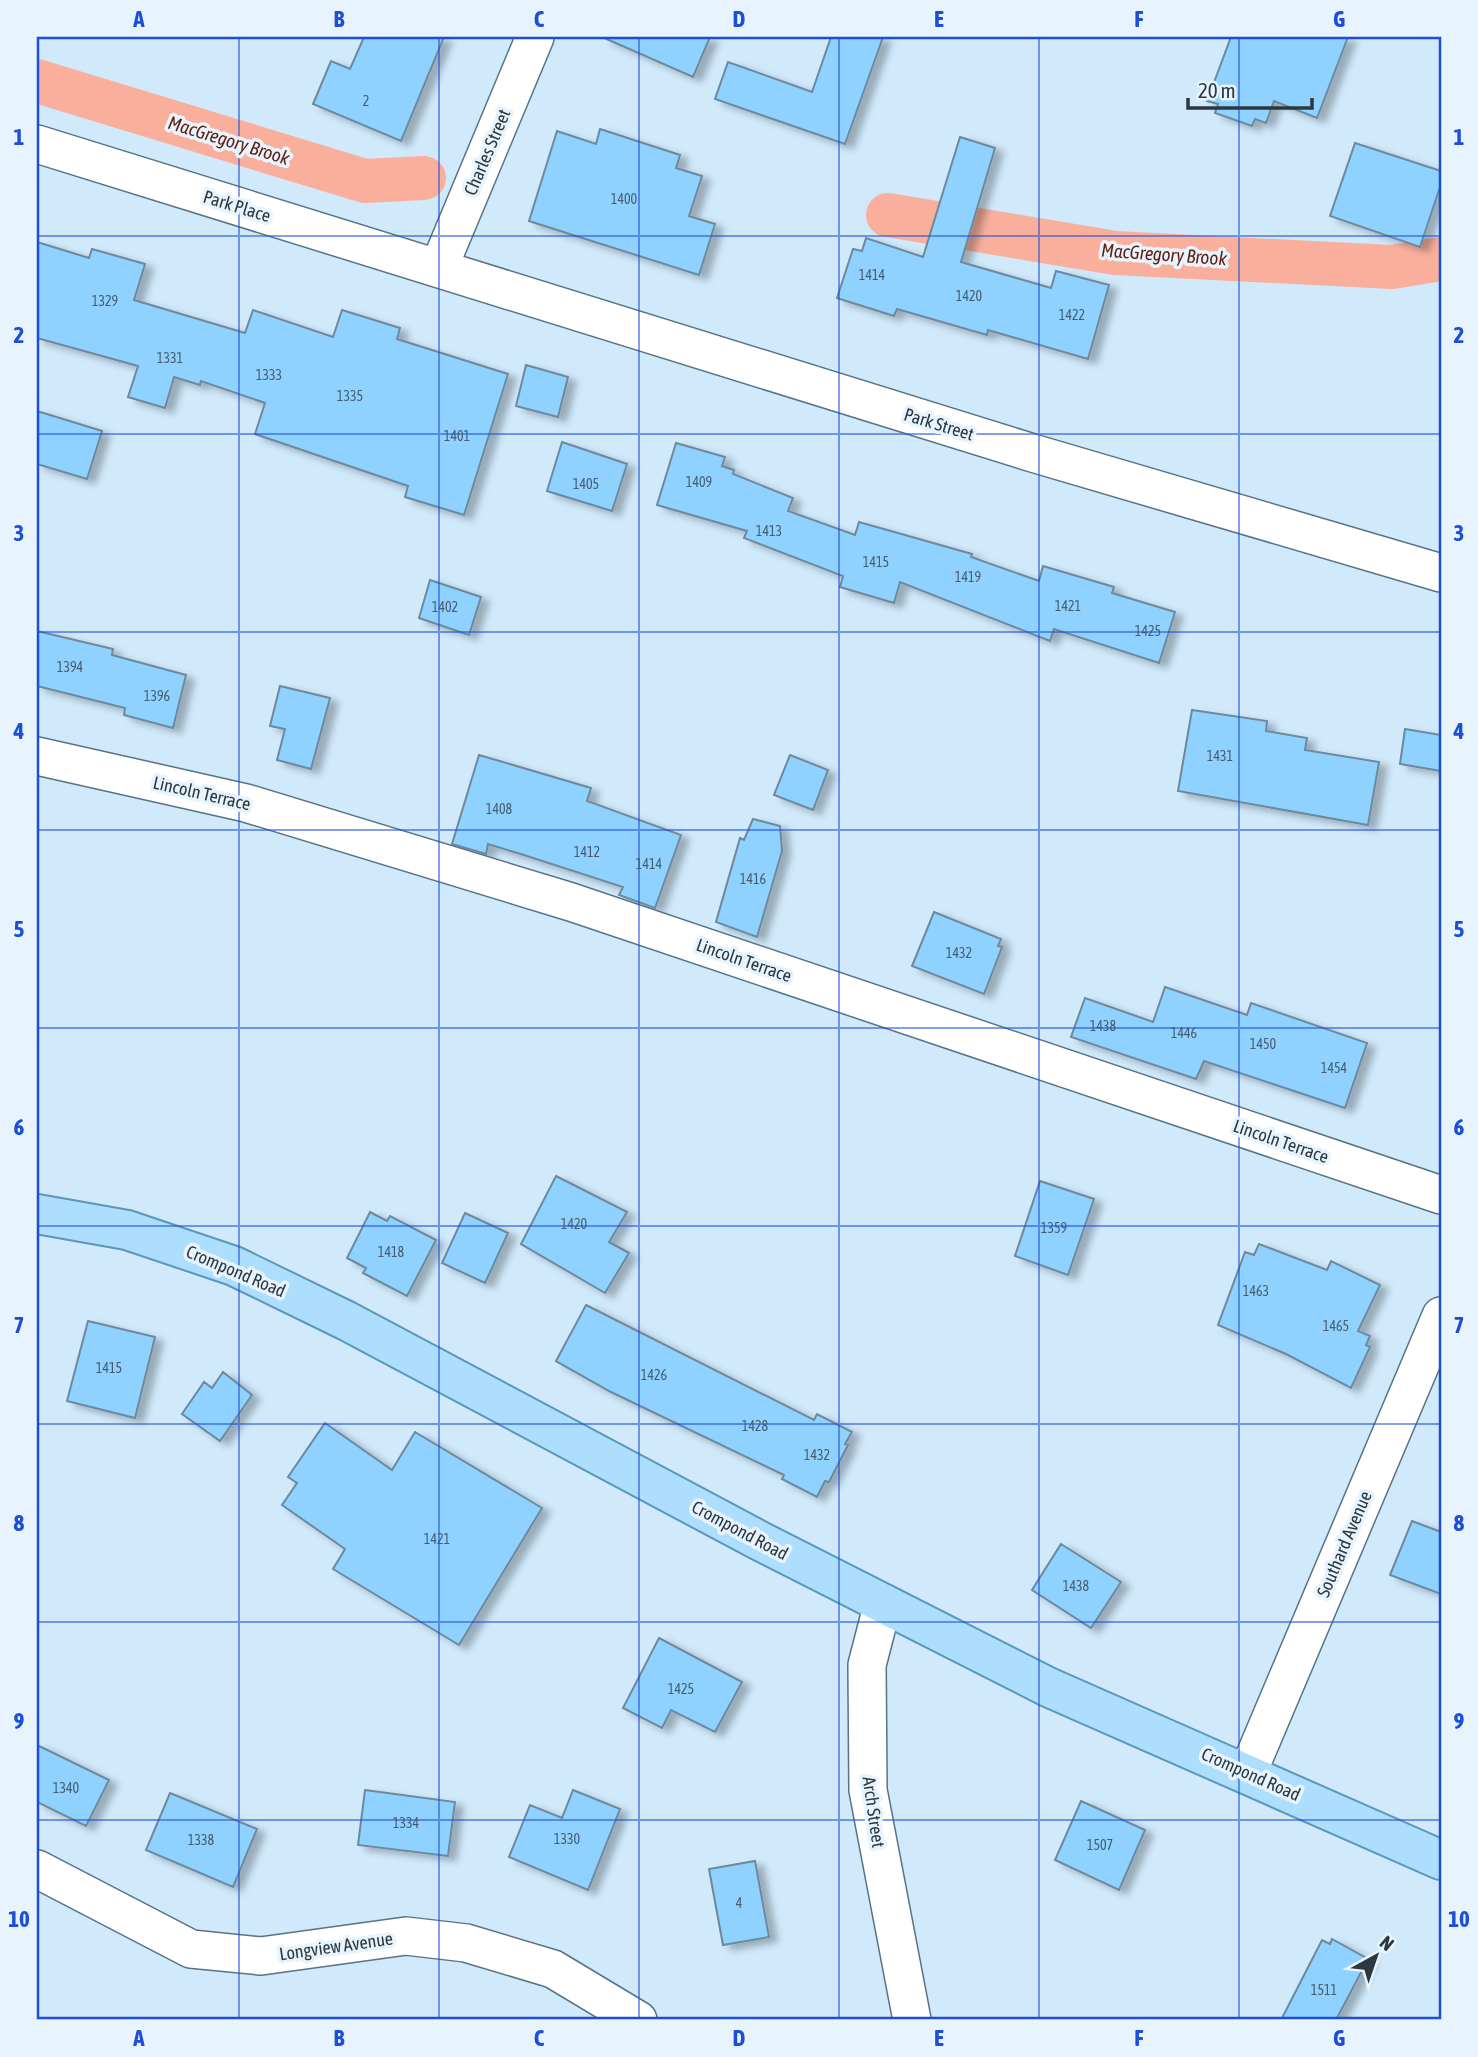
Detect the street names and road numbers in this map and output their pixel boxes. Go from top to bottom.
street label: Charles Street [459,106,515,198]
street label: Park Place [201,186,273,226]
street label: Park Street [901,403,977,445]
street label: Lincoln Terrace [151,772,253,814]
street label: Lincoln Terrace [694,934,794,986]
street label: Lincoln Terrace [1231,1115,1331,1167]
street label: Crompond Road [183,1241,289,1301]
street label: Southard Avenue [1312,1488,1376,1600]
street label: Crompond Road [688,1496,792,1564]
street label: Crompond Road [1198,1743,1304,1805]
street label: Arch Street [859,1775,889,1849]
street label: Longview Avenue [278,1928,394,1964]

